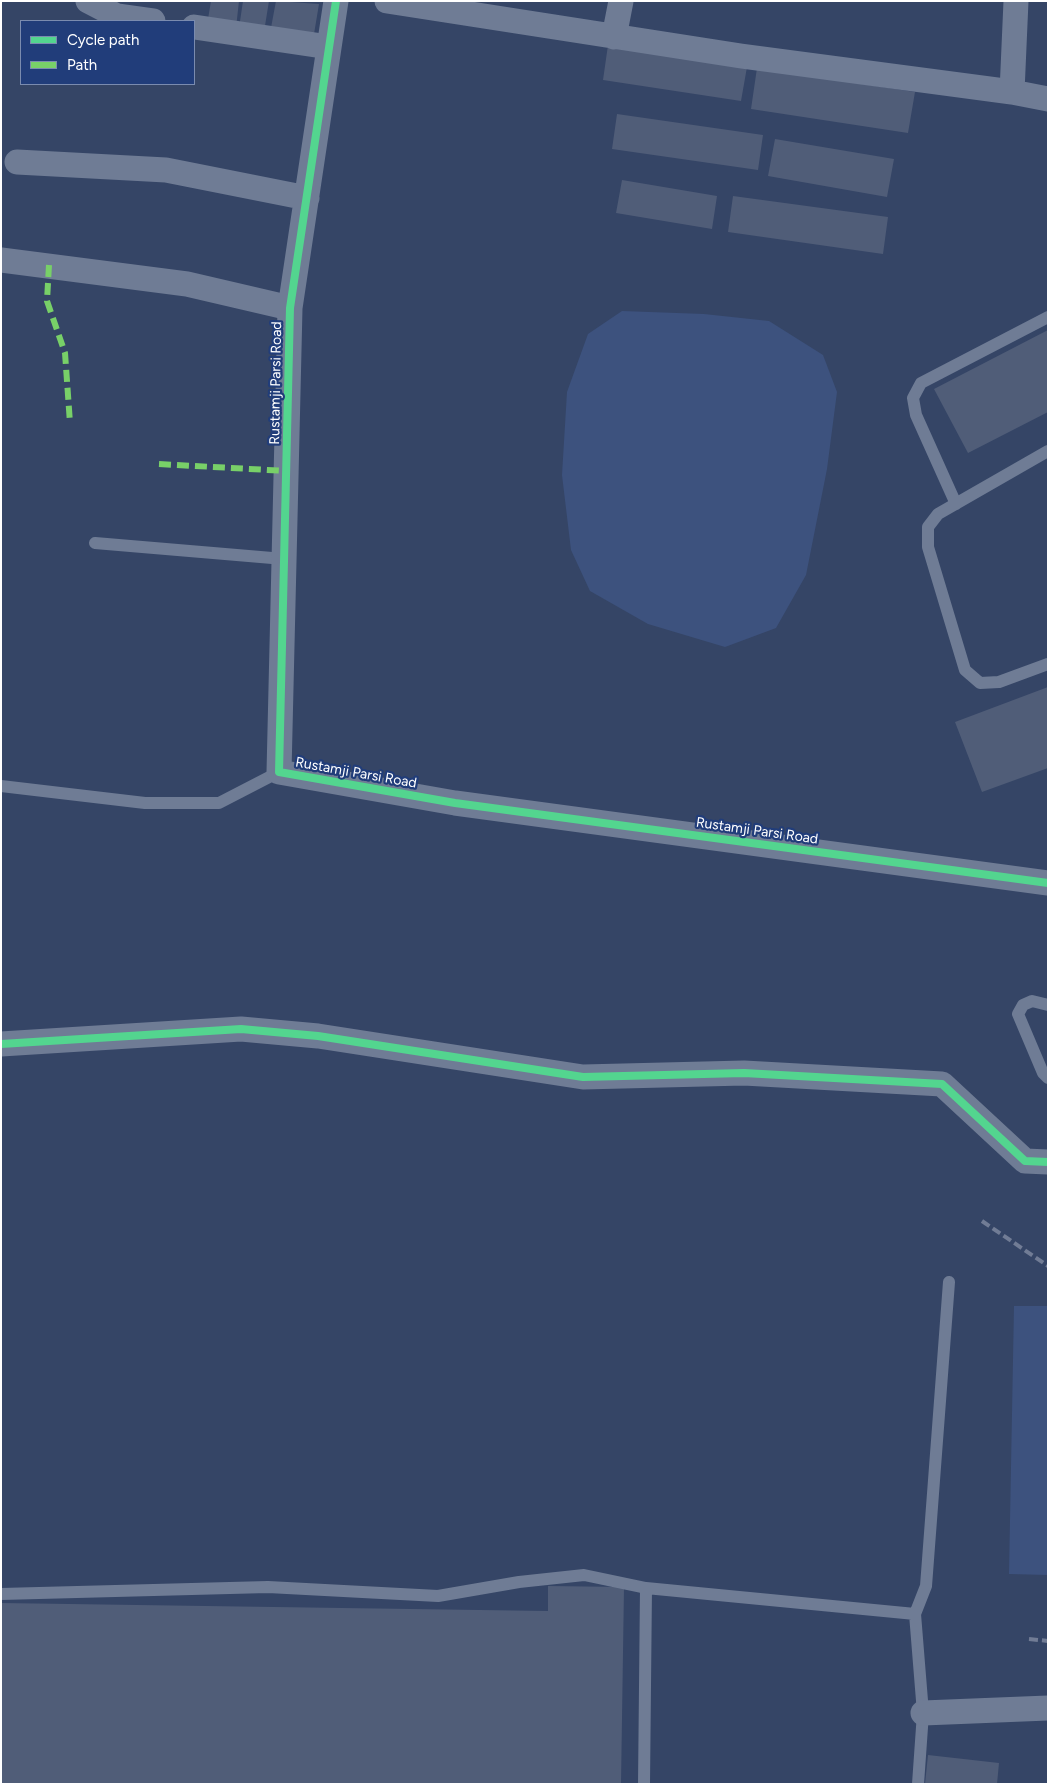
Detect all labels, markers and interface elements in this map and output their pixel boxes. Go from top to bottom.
legend [20,20,195,85]
text: Cycle path [67,31,139,49]
text: Path [67,56,97,74]
street label: Rustamji Parsi Road [267,321,285,445]
street label: Rustamji Parsi Road [294,754,418,792]
street label: Rustamji Parsi Road [695,814,819,848]

